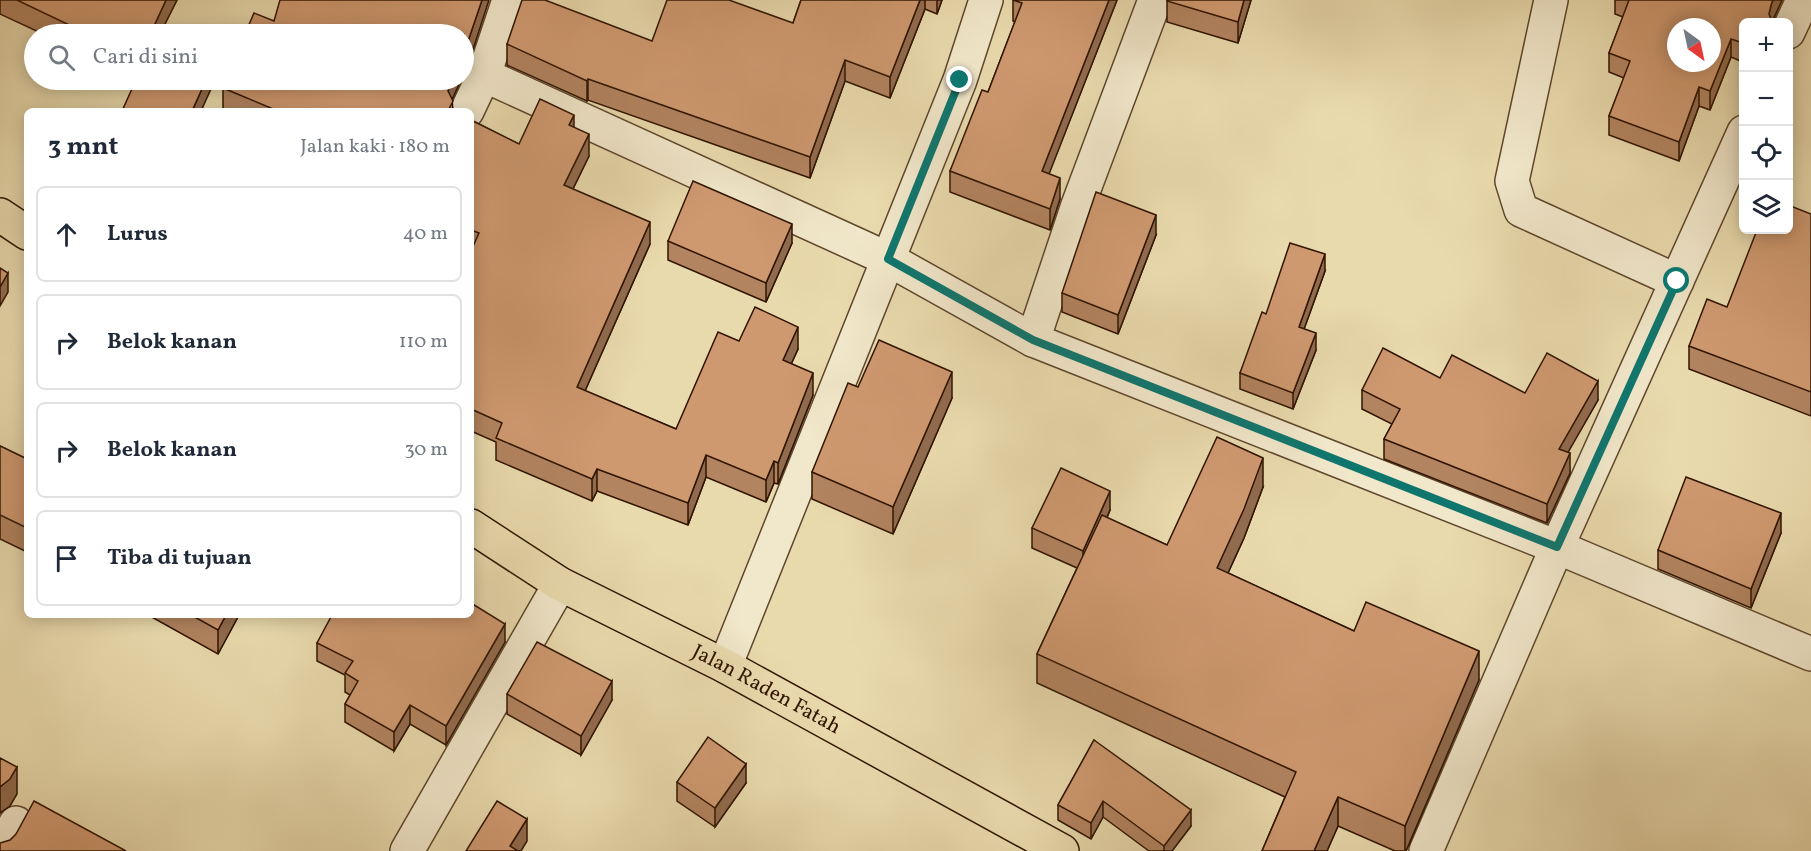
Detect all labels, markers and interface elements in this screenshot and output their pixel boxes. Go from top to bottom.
north arrow [1667,18,1721,72]
map controls [1739,18,1793,234]
button: + [1739,18,1793,72]
search box [24,24,474,90]
icon: search [45,41,78,74]
text: Cari di sini [93,42,198,73]
route end [946,66,972,92]
button: − [1739,72,1793,126]
button: locate [1739,126,1793,180]
text: 3 mnt [48,129,118,165]
text: Jalan kaki · 180 m [300,133,450,161]
button: layers [1739,180,1793,234]
icon: ahead [50,218,83,251]
text: Lurus [107,219,168,250]
text: 40 m [403,220,448,248]
route start [1663,267,1689,293]
icon: right [50,326,83,359]
text: Belok kanan [107,327,237,358]
text: 110 m [399,328,448,356]
icon: right [50,434,83,467]
text: Belok kanan [107,435,237,466]
text: 30 m [404,436,448,464]
icon: arrive [50,542,83,575]
text: Tiba di tujuan [107,543,252,574]
street label: Jalan Raden Fatah [687,637,846,741]

